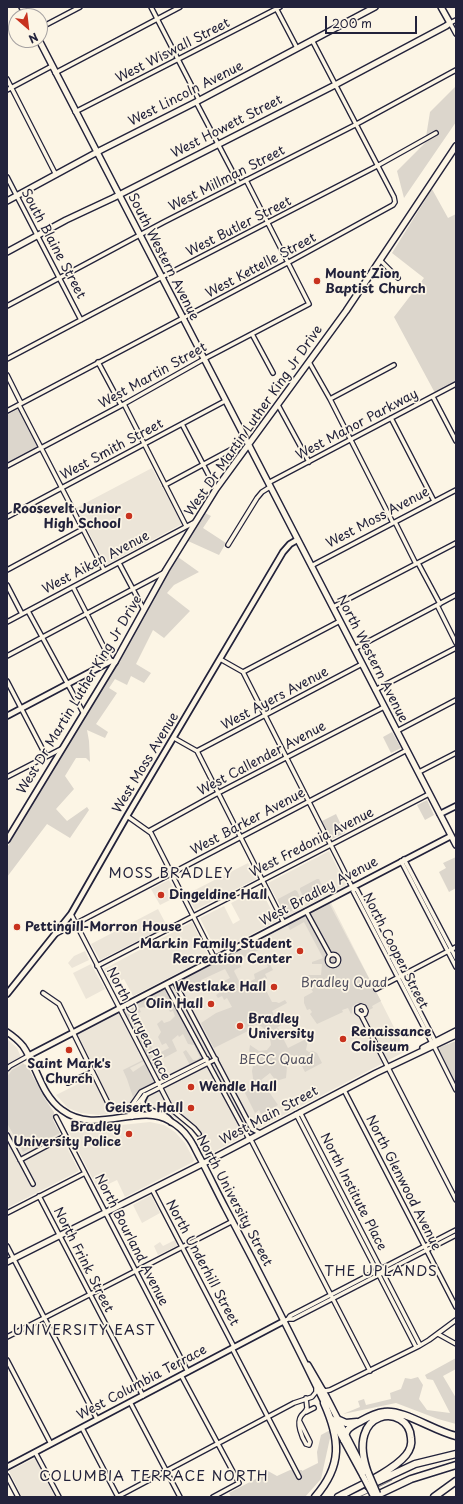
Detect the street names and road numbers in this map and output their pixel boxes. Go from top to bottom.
street label: West Wiswall Street [113,15,233,87]
street label: West Lincoln Avenue [126,58,246,130]
street label: West Howett Street [169,92,285,162]
street label: West Millman Street [166,143,288,215]
street label: South Blaine Street [17,186,89,302]
street label: South Western Avenue [124,191,202,323]
street label: West Butler Street [184,194,294,260]
street label: West Kettelle Street [203,230,319,302]
street label: West Dr Martin Luther King Jr Drive [182,323,326,519]
street label: West Martin Street [96,340,210,412]
street label: West Manor Parkway [293,386,421,464]
street label: West Smith Street [58,416,166,484]
street label: West Moss Avenue [324,484,432,552]
street label: West Aiken Avenue [40,528,152,598]
street label: West Dr Martin Luther King Jr Drive [14,593,146,797]
street label: North Western Avenue [333,593,411,725]
street label: West Ayers Avenue [219,664,331,734]
street label: West Moss Avenue [110,710,182,816]
street label: West Callender Avenue [195,719,329,799]
street label: West Barker Avenue [188,785,308,859]
street label: West Fredonia Avenue [247,805,377,881]
street label: West Bradley Avenue [257,854,381,930]
street label: North Cooper Street [359,890,431,1012]
street label: North Duryea Place [103,965,173,1083]
street label: West Main Street [217,1084,321,1148]
street label: North Glenwood Avenue [362,1113,444,1253]
street label: North Institute Place [317,1131,389,1253]
street label: North University Street [193,1133,275,1269]
street label: North Bourland Avenue [91,1171,171,1309]
street label: North Underhill Street [162,1197,242,1329]
street label: North Frink Street [50,1205,116,1315]
street label: West Columbia Terrace [74,1342,210,1424]

